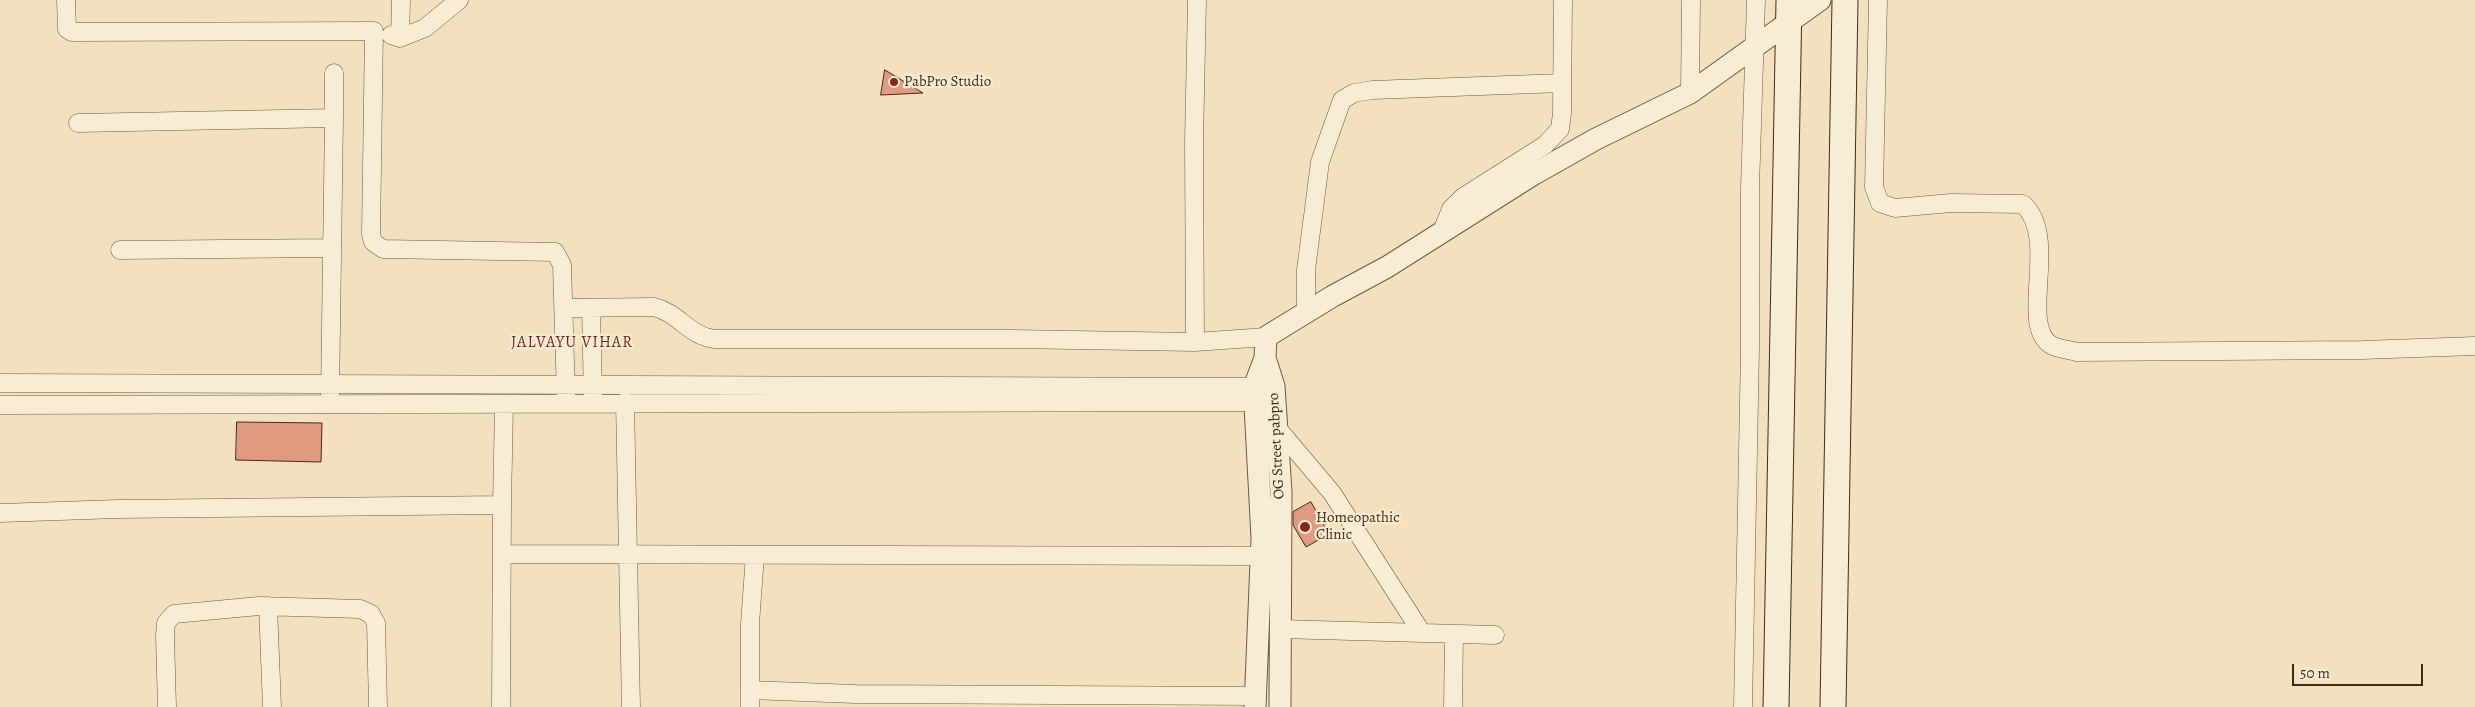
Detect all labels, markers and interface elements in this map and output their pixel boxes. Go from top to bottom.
place label: PabPro Studio [904,73,991,91]
marker: PabPro Studio [888,76,900,88]
district label: JALVAYU VIHAR [509,333,635,353]
street label: OG Street pabpro [1265,392,1289,500]
place label: Homeopathic Clinic [1316,509,1400,544]
marker: Homeopathic Clinic [1298,520,1312,534]
scale bar [2295,654,2426,686]
text: 50 m [2300,663,2330,683]

